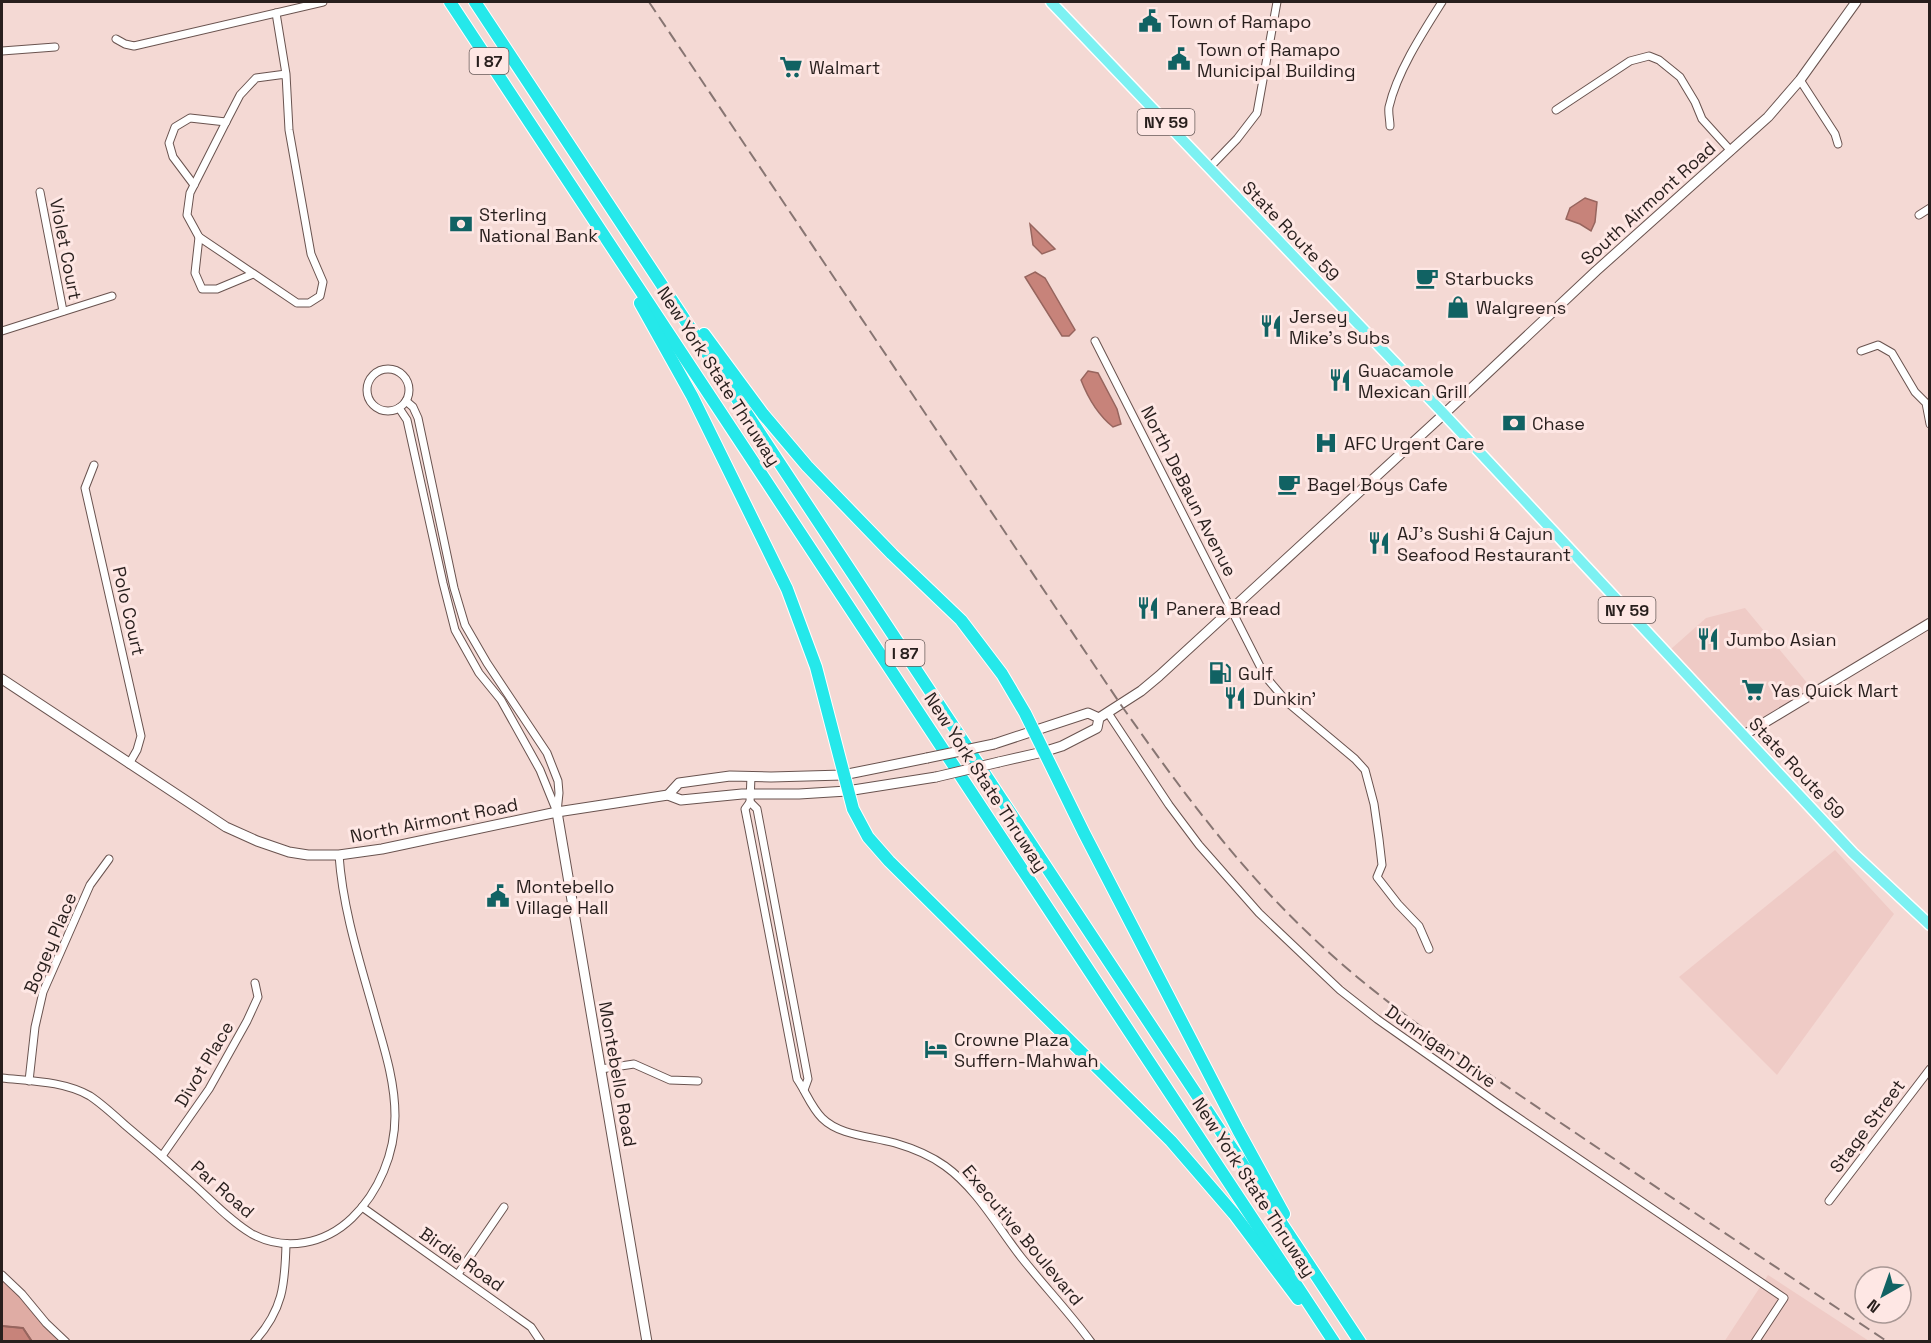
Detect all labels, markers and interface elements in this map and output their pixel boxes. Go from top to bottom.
public building icon: Town of Ramapo [1137,8,1163,34]
place label: Town of Ramapo [1168,10,1311,33]
place label: Town of Ramapo Municipal Building [1197,38,1356,82]
public building icon: Town of Ramapo Municipal Building [1166,46,1192,72]
road number: I 87 [470,48,508,74]
supermarket icon: Walmart [778,54,804,80]
place label: Walmart [809,56,880,79]
road number: NY 59 [1138,109,1194,135]
street label: South Airmont Road [1576,136,1720,270]
street label: State Route 59 [1237,176,1345,286]
street label: Violet Court [45,196,87,302]
place label: Sterling National Bank [479,203,598,247]
bank icon: Sterling National Bank [448,211,474,237]
cafe icon: Starbucks [1414,265,1440,291]
place label: Starbucks [1445,267,1534,290]
street label: New York State Thruway [652,282,786,470]
shop icon: Walgreens [1445,294,1471,320]
place label: Walgreens [1476,296,1566,319]
place label: Jersey Mike's Subs [1289,305,1390,349]
restaurant icon: Jersey Mike's Subs [1258,313,1284,339]
place label: Guacamole Mexican Grill [1358,359,1467,403]
restaurant icon: Guacamole Mexican Grill [1327,367,1353,393]
street label: North DeBaun Avenue [1136,402,1242,580]
bank icon: Chase [1501,410,1527,436]
place label: Chase [1532,412,1585,435]
hospital icon: AFC Urgent Care [1313,430,1339,456]
place label: AFC Urgent Care [1344,432,1484,455]
cafe icon: Bagel Boys Cafe [1276,471,1302,497]
place label: Bagel Boys Cafe [1307,473,1448,496]
place label: AJ's Sushi & Cajun Seafood Restaurant [1397,522,1571,566]
restaurant icon: AJ's Sushi & Cajun Seafood Restaurant [1366,530,1392,556]
street label: Polo Court [108,564,150,658]
restaurant icon: Panera Bread [1135,595,1161,621]
place label: Panera Bread [1166,597,1281,620]
road number: NY 59 [1598,597,1656,623]
restaurant icon: Jumbo Asian [1695,626,1721,652]
place label: Jumbo Asian [1726,628,1836,651]
road number: I 87 [886,640,924,666]
fuel station icon: Gulf [1207,660,1233,686]
place label: Gulf [1238,662,1273,685]
supermarket icon: Yas Quick Mart [1740,677,1766,703]
place label: Yas Quick Mart [1771,679,1898,702]
restaurant icon: Dunkin' [1222,685,1248,711]
place label: Dunkin' [1253,687,1316,710]
street label: New York State Thruway [919,688,1053,876]
street label: State Route 59 [1744,712,1850,824]
street label: North Airmont Road [348,792,520,848]
place label: Montebello Village Hall [516,875,614,919]
public building icon: Montebello Village Hall [485,883,511,909]
street label: Bogey Place [18,889,82,997]
street label: Dunnigan Drive [1381,999,1501,1093]
street label: Montebello Road [594,1000,642,1148]
street label: Divot Place [169,1017,239,1111]
place label: Crowne Plaza Suffern-Mahwah [954,1028,1099,1072]
hotel icon: Crowne Plaza Suffern-Mahwah [923,1036,949,1062]
street label: Stage Street [1824,1075,1910,1177]
street label: New York State Thruway [1187,1093,1321,1281]
street label: Par Road [187,1155,259,1223]
street label: Executive Boulevard [957,1160,1089,1310]
street label: Birdie Road [415,1221,509,1297]
north arrow [1853,1265,1913,1325]
text: N [1863,1295,1885,1318]

